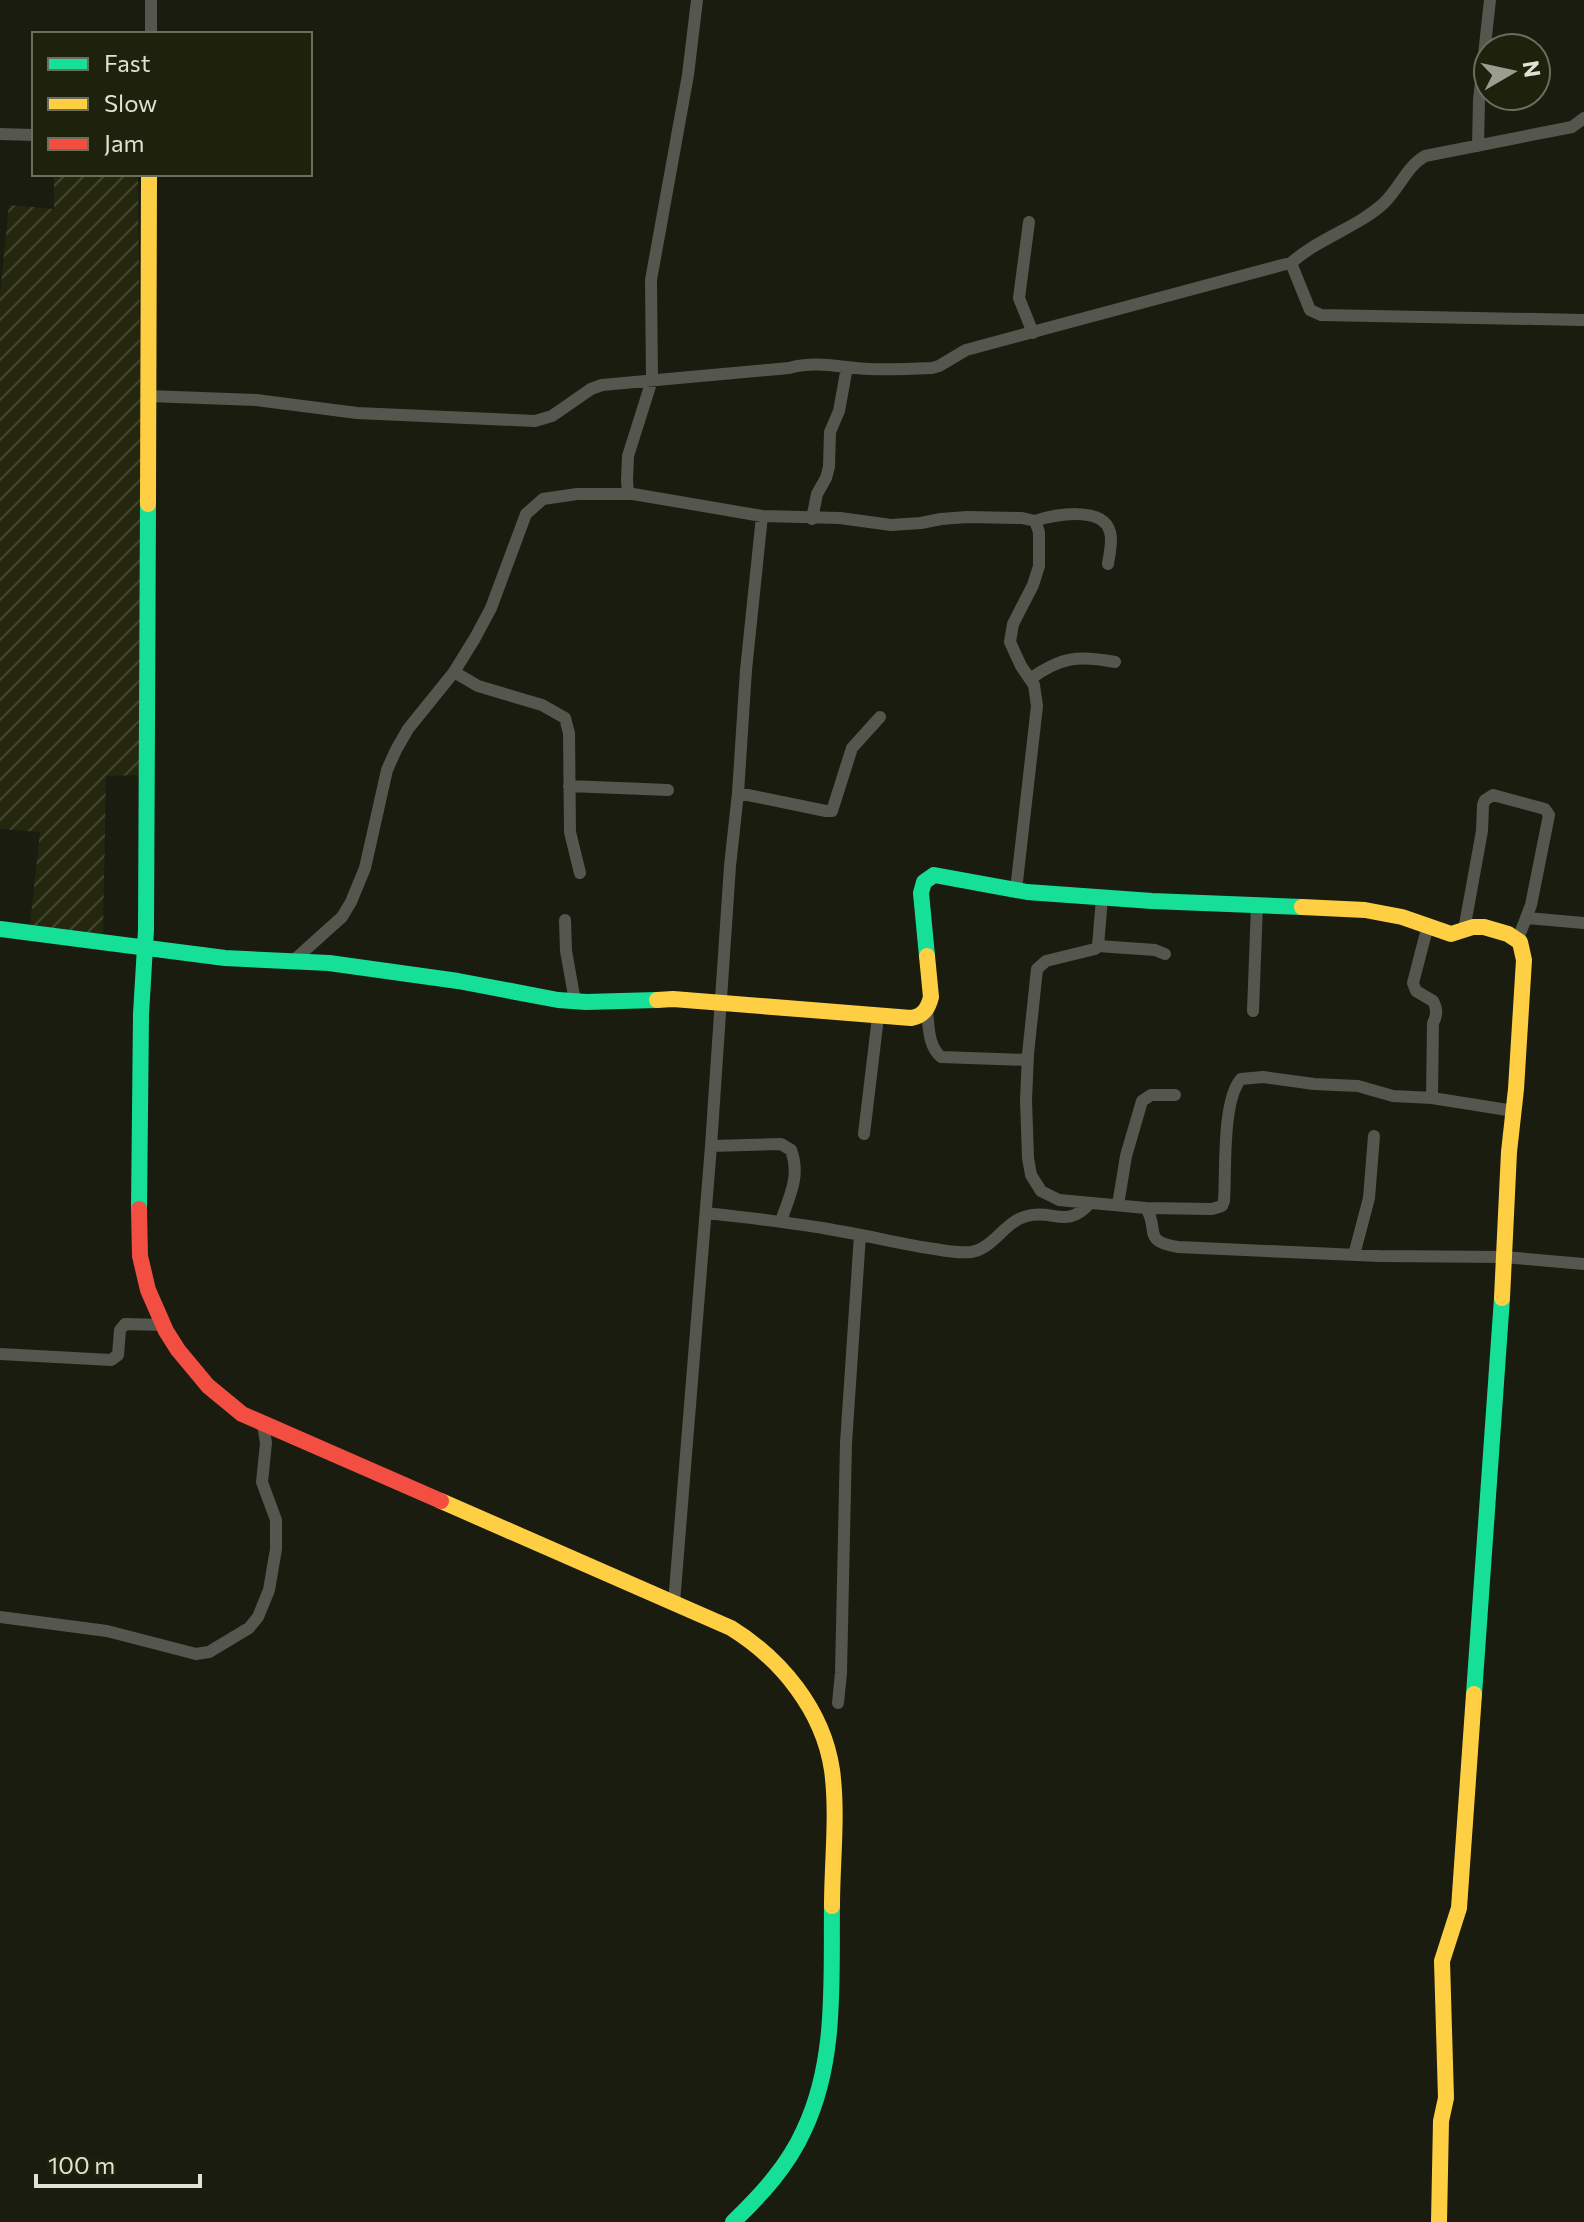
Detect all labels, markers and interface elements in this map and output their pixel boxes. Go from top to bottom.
legend [32,32,312,176]
north arrow [1472,32,1552,112]
text: Fast [104,48,151,77]
text: N [1518,59,1547,79]
text: Slow [104,88,157,117]
text: Jam [104,128,144,157]
scale bar [36,2138,200,2188]
text: 100 m [48,2150,115,2179]

